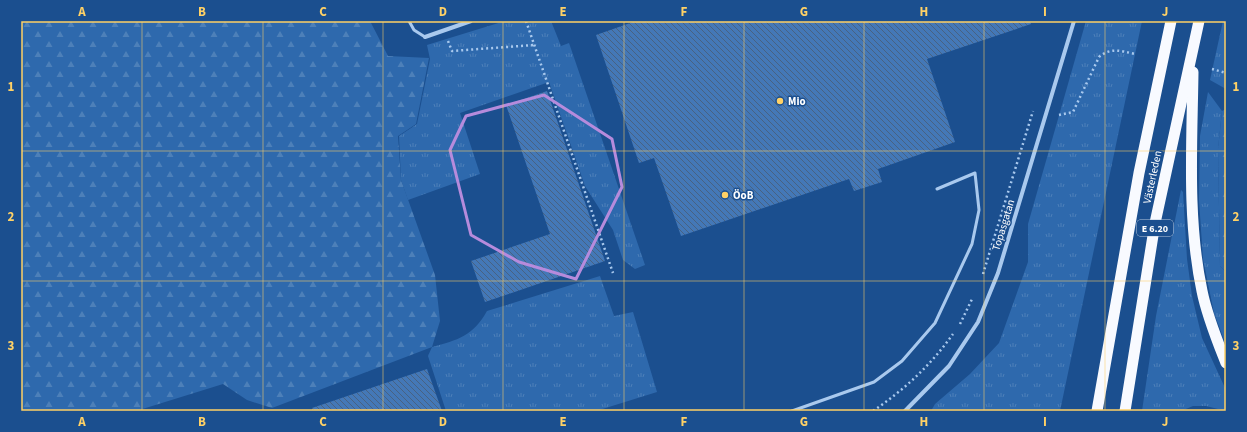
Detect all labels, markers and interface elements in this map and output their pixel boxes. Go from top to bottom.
text: A [77,3,86,21]
text: B [198,3,206,21]
text: C [319,3,327,21]
text: D [439,3,447,21]
text: E [559,3,567,21]
text: F [681,3,688,21]
text: G [800,3,808,21]
text: H [920,3,928,21]
text: I [1043,3,1047,21]
text: J [1162,3,1168,21]
text: 1 [8,78,15,96]
text: 1 [1233,78,1240,96]
place label: Mio [788,94,806,109]
marker: Mio [775,96,785,106]
street label: Västerleden [1140,149,1165,205]
place label: ÖoB [733,188,754,203]
marker: ÖoB [720,190,730,200]
street label: Topasgatan [989,198,1018,253]
text: 2 [8,208,15,226]
text: 2 [1233,208,1240,226]
road number: E 6.20 [1137,220,1173,236]
text: 3 [8,337,15,355]
text: 3 [1233,337,1240,355]
text: A [77,413,86,431]
text: B [198,413,206,431]
text: C [319,413,327,431]
text: D [439,413,447,431]
text: E [559,413,567,431]
text: F [681,413,688,431]
text: G [800,413,808,431]
text: H [920,413,928,431]
text: I [1043,413,1047,431]
text: J [1162,413,1168,431]

